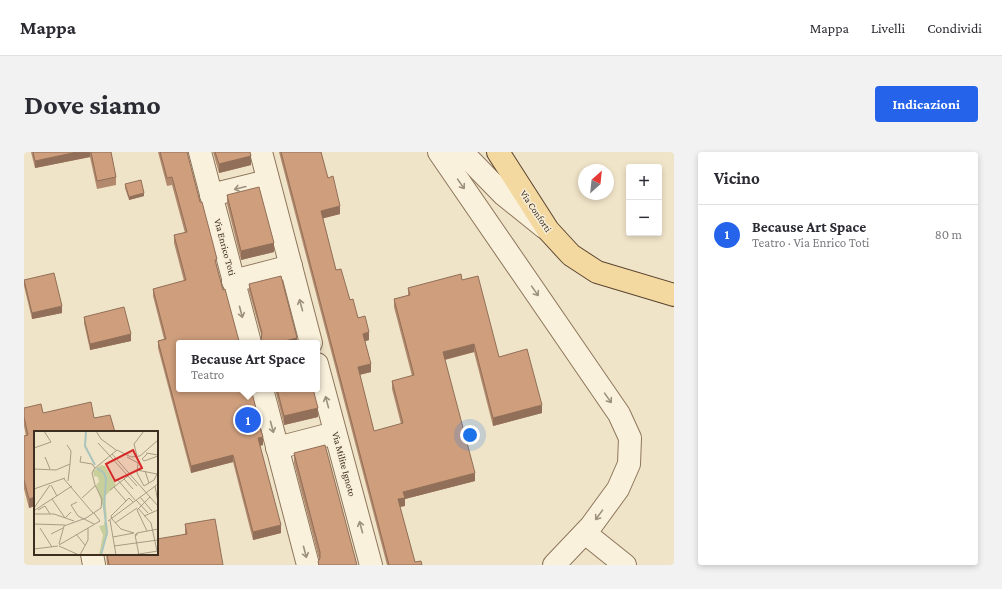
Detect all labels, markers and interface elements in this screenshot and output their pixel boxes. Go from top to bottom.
text: Mappa [20,17,76,38]
text: Mappa [810,20,849,36]
text: Livelli [871,20,905,36]
text: Condividi [927,20,982,36]
button: Indicazioni [875,86,978,122]
text: Dove siamo [24,89,161,120]
north arrow [578,164,614,200]
map controls [626,164,662,236]
button: + [626,164,662,200]
text: Vicino [714,169,760,188]
one-way arrow [457,178,465,189]
one-way arrow [233,185,246,193]
street label: Via Conforti [518,188,554,234]
button: − [626,200,662,236]
street label: Via Enrico Toti [212,217,238,277]
text: Because Art Space [752,219,866,235]
text: 1 [725,227,729,242]
text: 80 m [935,227,962,242]
text: Teatro · Via Enrico Toti [752,235,869,250]
one-way arrow [531,285,539,296]
one-way arrow [297,299,305,312]
one-way arrow [238,305,246,318]
popup [176,340,320,392]
text: Because Art Space [191,351,305,367]
text: Teatro [191,367,224,382]
one-way arrow [604,393,612,404]
one-way arrow [323,395,330,408]
pin: 1 [235,405,261,435]
one-way arrow [269,420,276,433]
your location [460,425,480,445]
street label: Via Milite Ignoto [330,430,358,498]
inset map [34,431,158,555]
one-way arrow [595,509,603,520]
one-way arrow [356,521,364,534]
one-way arrow [302,546,309,559]

